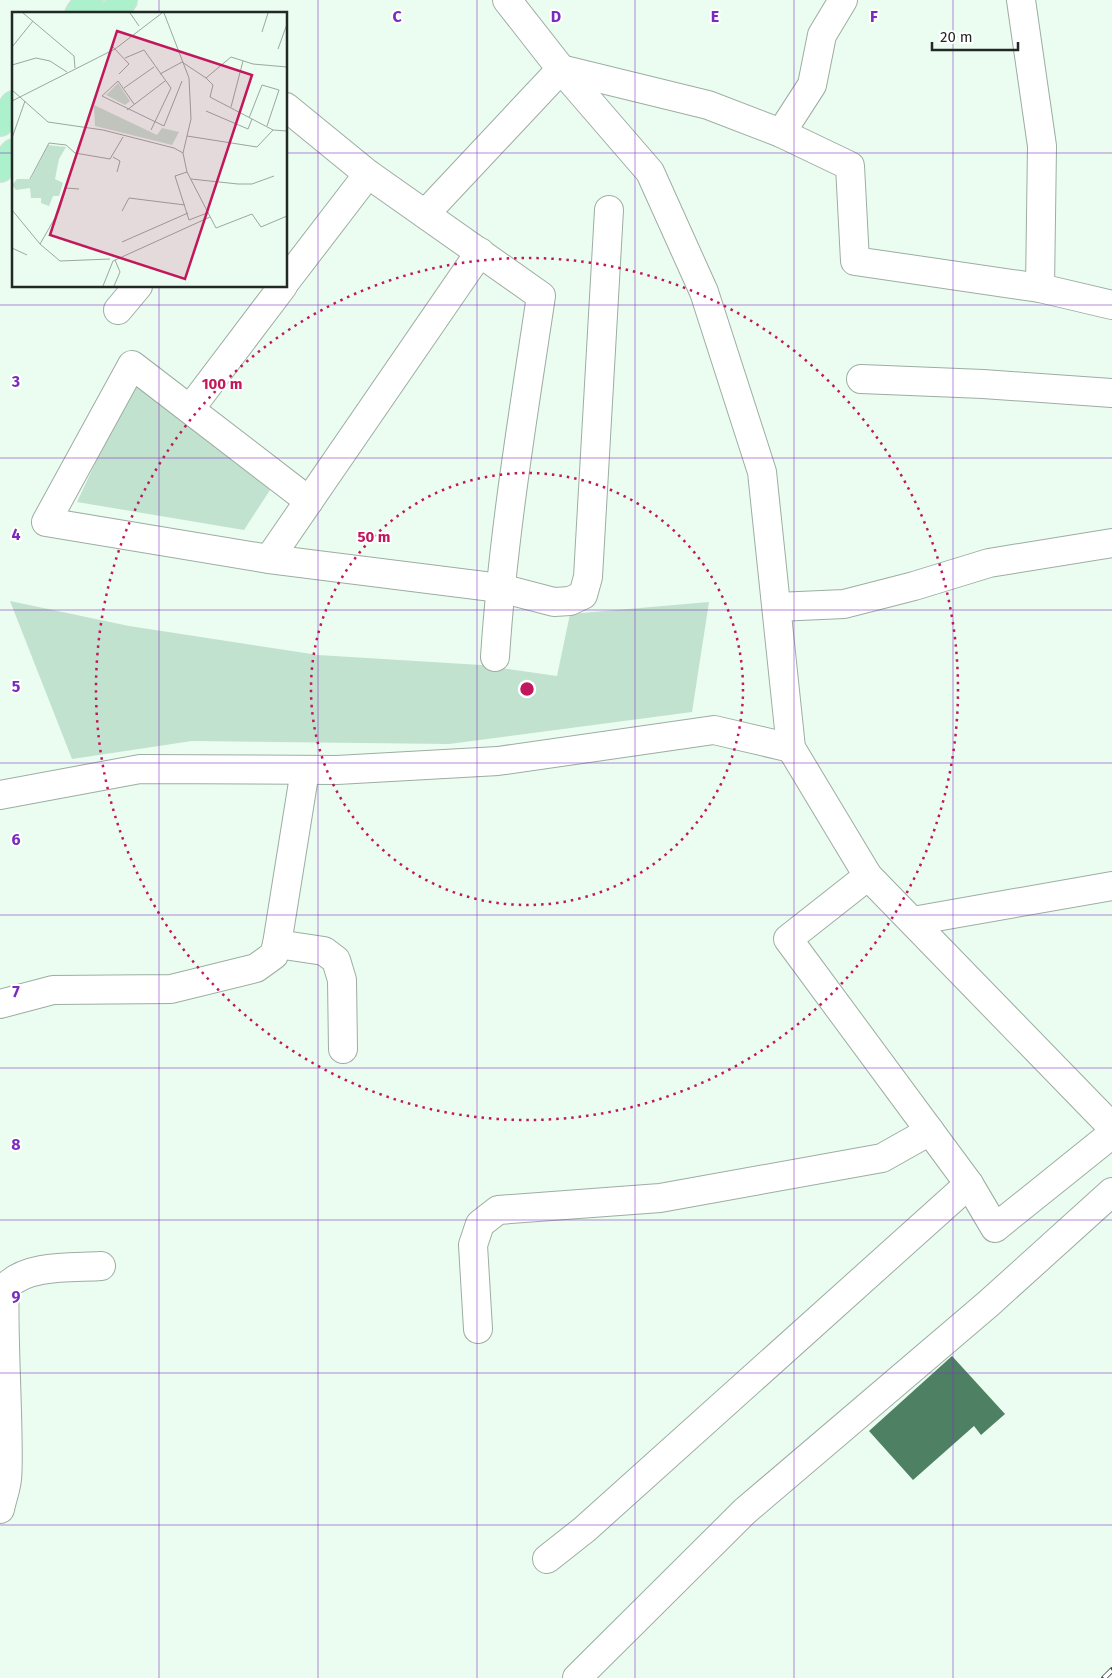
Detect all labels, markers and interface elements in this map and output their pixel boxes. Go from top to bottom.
text: C [392,7,402,26]
text: D [551,7,561,26]
text: E [711,7,719,26]
text: F [870,7,878,26]
inset map [12,12,288,288]
scale bar [932,20,1018,52]
text: 20 m [940,28,973,46]
text: 3 [11,372,20,391]
text: 100 m [202,375,242,393]
text: 4 [11,525,21,544]
text: 50 m [357,528,391,546]
text: 5 [12,677,21,696]
centre of rings [518,680,536,698]
text: 6 [11,830,21,849]
text: 7 [12,982,20,1001]
text: 8 [11,1135,21,1154]
text: 9 [12,1287,21,1306]

